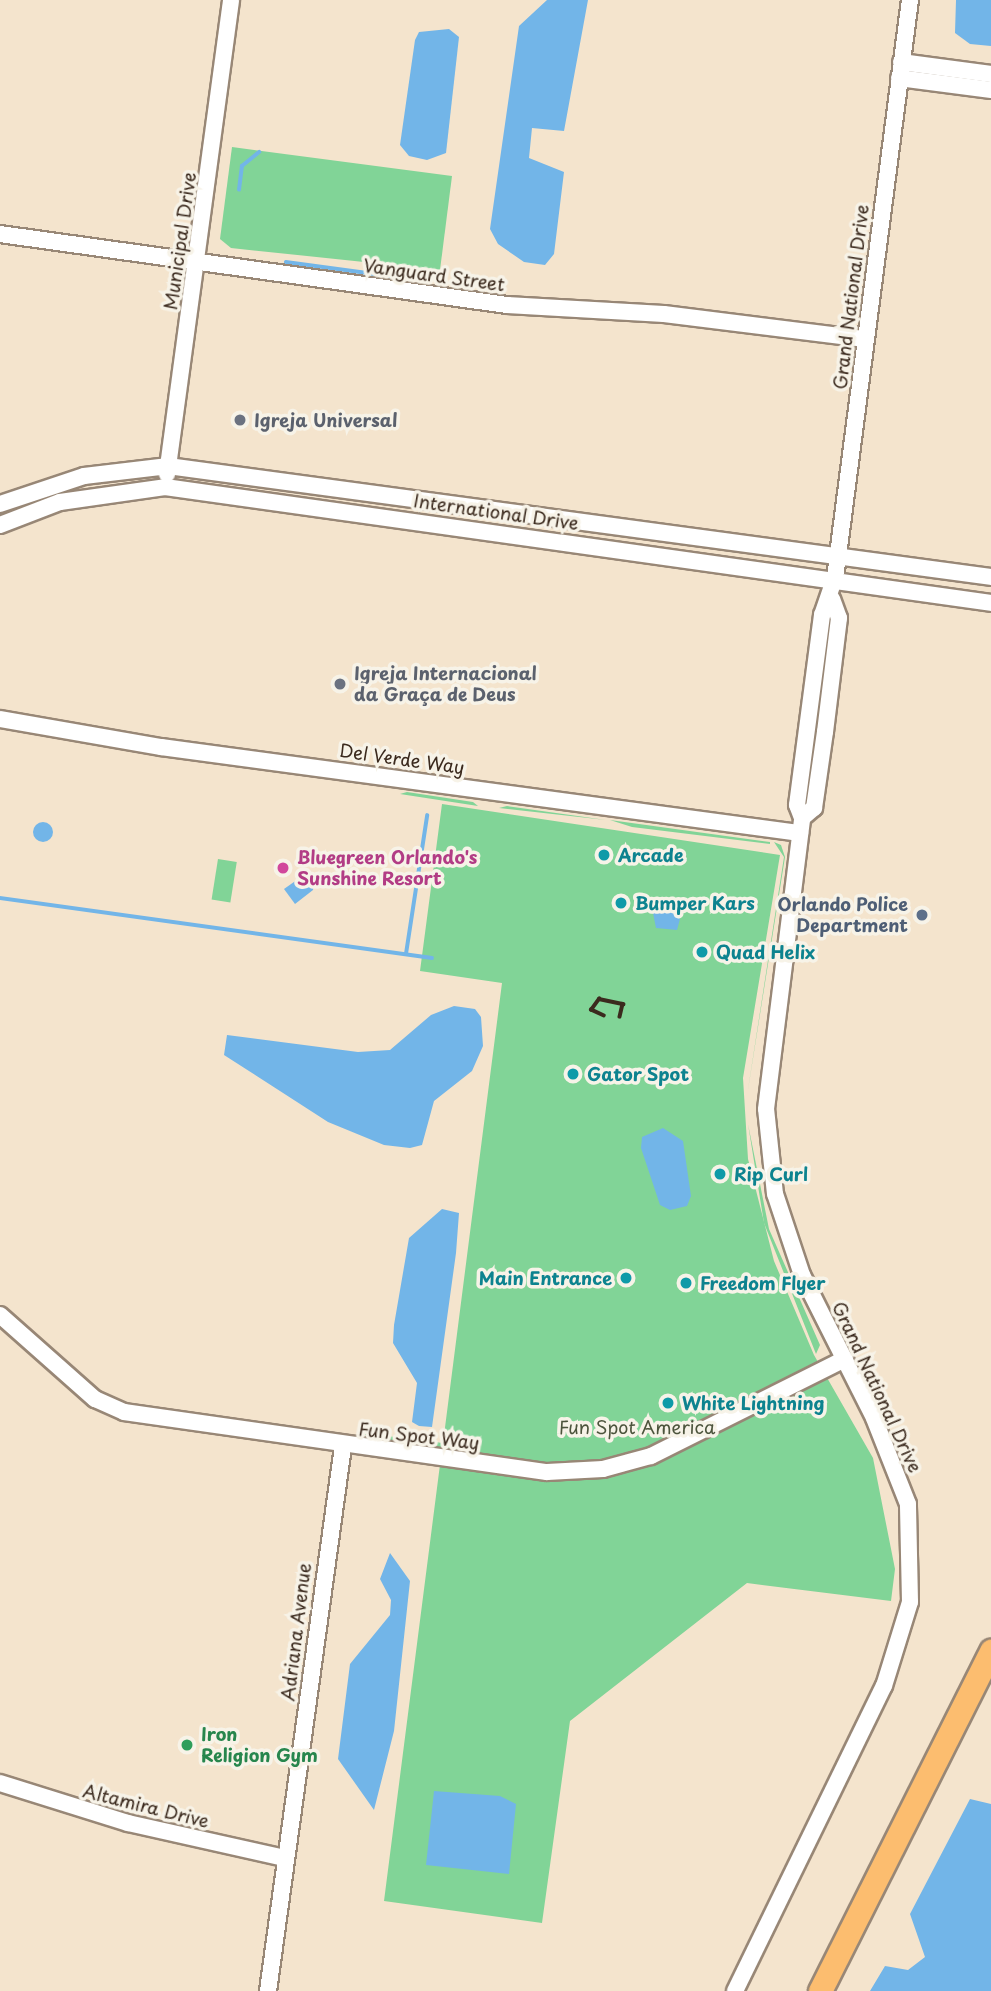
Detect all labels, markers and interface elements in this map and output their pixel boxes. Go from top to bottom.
street label: Municipal Drive [160,171,200,311]
street label: Grand National Drive [829,203,873,391]
street label: Vanguard Street [361,254,507,296]
place label: Igreja Universal [254,409,398,431]
marker: Igreja Universal [232,412,248,428]
street label: International Drive [412,490,580,534]
place label: Igreja Internacional da Graça de Deus [354,663,536,706]
marker: Igreja Internacional da Graça de Deus [332,676,348,692]
street label: Del Verde Way [338,739,466,779]
place label: Arcade [618,844,684,866]
place label: Bluegreen Orlando's Sunshine Resort [297,847,478,890]
marker: Arcade [596,847,612,863]
marker: Bluegreen Orlando's Sunshine Resort [275,860,291,876]
place label: Bumper Kars [635,892,755,914]
place label: Orlando Police Department [777,894,908,936]
marker: Bumper Kars [613,895,629,911]
marker: Orlando Police Department [914,907,930,923]
place label: Quad Helix [716,941,816,963]
marker: Quad Helix [694,944,710,960]
place label: Gator Spot [587,1063,690,1085]
marker: Gator Spot [565,1066,581,1082]
place label: Rip Curl [734,1163,808,1185]
marker: Rip Curl [712,1166,728,1182]
place label: Main Entrance [479,1267,612,1289]
marker: Main Entrance [618,1270,634,1286]
place label: Freedom Flyer [700,1272,826,1294]
marker: Freedom Flyer [678,1275,694,1291]
street label: Grand National Drive [828,1298,926,1476]
place label: White Lightning [682,1392,825,1414]
marker: White Lightning [660,1395,676,1411]
park label: Fun Spot America [559,1416,715,1438]
street label: Fun Spot Way [358,1418,480,1454]
street label: Adriana Avenue [277,1562,315,1702]
place label: Iron Religion Gym [201,1724,318,1766]
marker: Iron Religion Gym [179,1737,195,1753]
street label: Altamira Drive [80,1780,212,1832]

